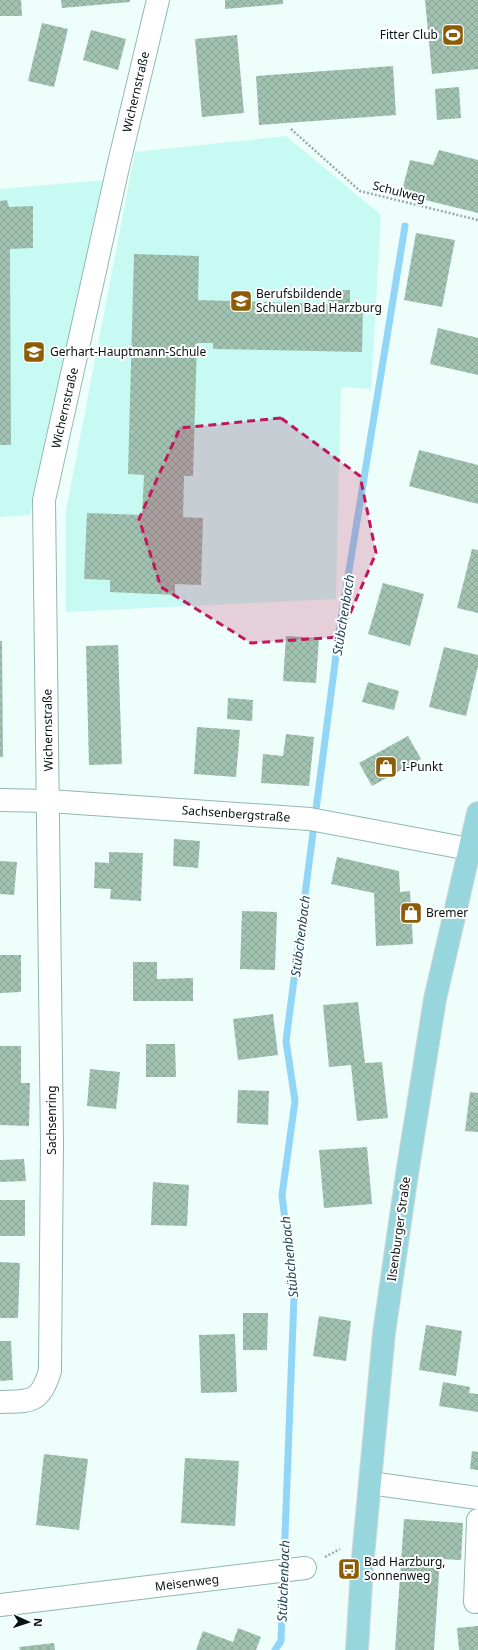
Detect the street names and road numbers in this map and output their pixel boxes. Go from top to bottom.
street label: Wichernstraße [118,50,153,134]
street label: Schulweg [371,177,427,206]
street label: Wichernstraße [47,366,82,450]
street label: Wichernstraße [38,688,57,771]
street label: Sachsenbergstraße [181,801,291,826]
street label: Sachsenring [43,1085,60,1155]
street label: Ilsenburger Straße [383,1175,414,1282]
street label: Meisenweg [154,1570,220,1595]

